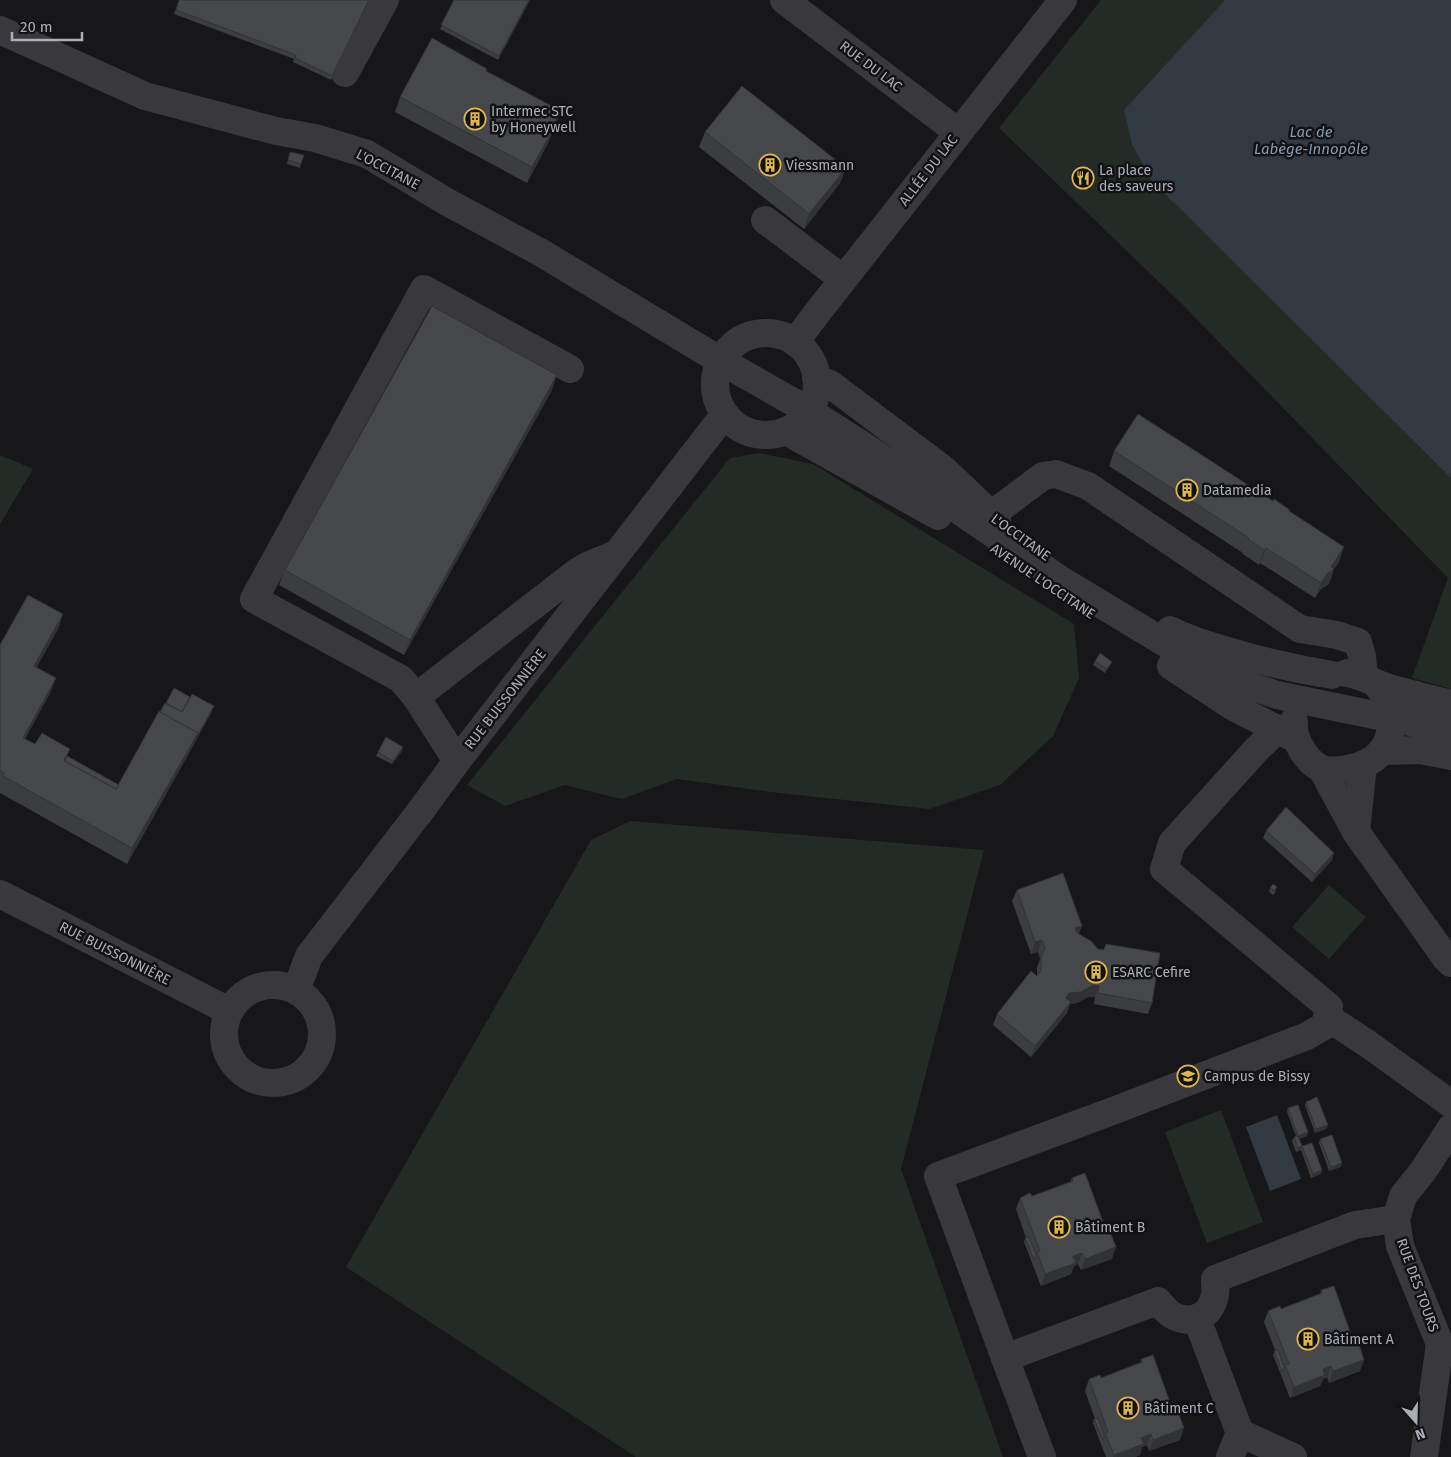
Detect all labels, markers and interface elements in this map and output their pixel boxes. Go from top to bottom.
scale bar [12,10,82,42]
text: 20 m [20,18,53,36]
street label: RUE DU LAC [836,37,905,95]
place label: Intermec STC by Honeywell [491,103,576,136]
building icon: Intermec STC by Honeywell [463,107,487,131]
water label: Lac de Labège-Innopôle [1254,123,1368,158]
street label: ALLÉE DU LAC [895,131,961,209]
street label: L'OCCITANE [353,146,422,193]
building icon: Viessmann [758,153,782,177]
place label: Viessmann [786,157,854,174]
place label: La place des saveurs [1099,162,1174,195]
restaurant icon: La place des saveurs [1071,166,1095,190]
building icon: Datamedia [1175,478,1199,502]
place label: Datamedia [1203,482,1272,499]
street label: L'OCCITANE [988,510,1054,565]
street label: AVENUE L'OCCITANE [987,540,1098,623]
street label: RUE BUISSONNIÈRE [460,645,550,753]
street label: RUE BUISSONNIÈRE [56,917,174,989]
building icon: ESARC Cefire [1084,960,1108,984]
place label: ESARC Cefire [1112,964,1191,981]
school or university icon: Campus de Bissy [1176,1064,1200,1088]
place label: Campus de Bissy [1204,1068,1310,1085]
building icon: Bâtiment B [1047,1215,1071,1239]
place label: Bâtiment B [1075,1219,1145,1236]
street label: RUE DES TOURS [1393,1236,1442,1335]
building icon: Bâtiment A [1296,1327,1320,1351]
place label: Bâtiment A [1324,1331,1394,1348]
building icon: Bâtiment C [1116,1396,1140,1420]
north arrow [1391,1397,1441,1447]
place label: Bâtiment C [1144,1400,1214,1417]
text: N [1413,1424,1428,1443]

